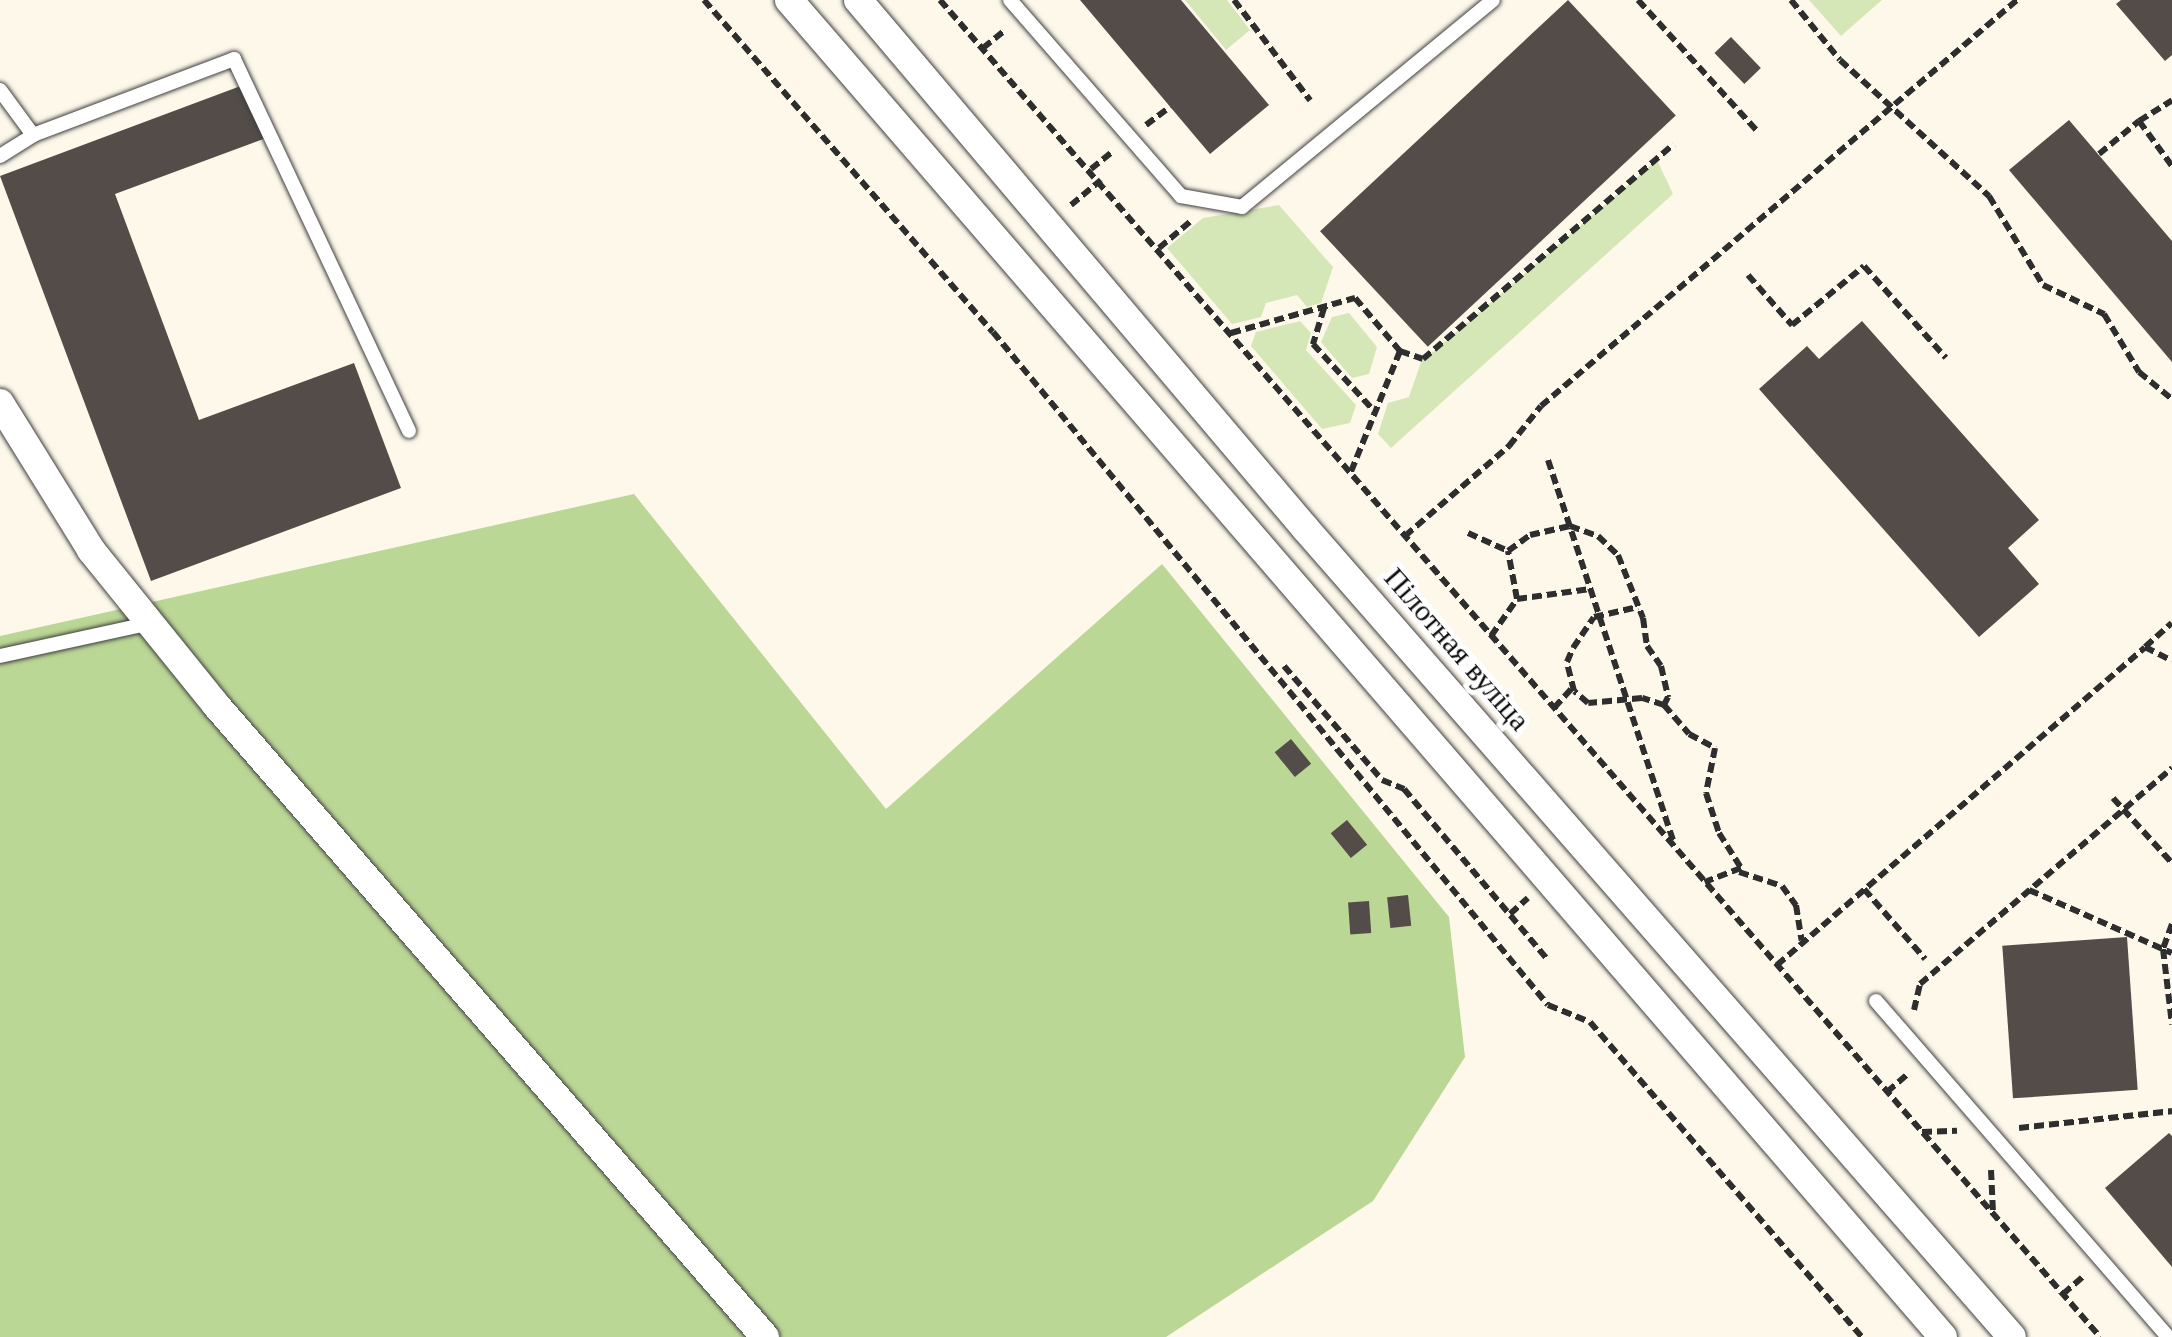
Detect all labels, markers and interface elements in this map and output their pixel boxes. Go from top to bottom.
street label: Пілотная вуліца [1377,560,1537,738]

